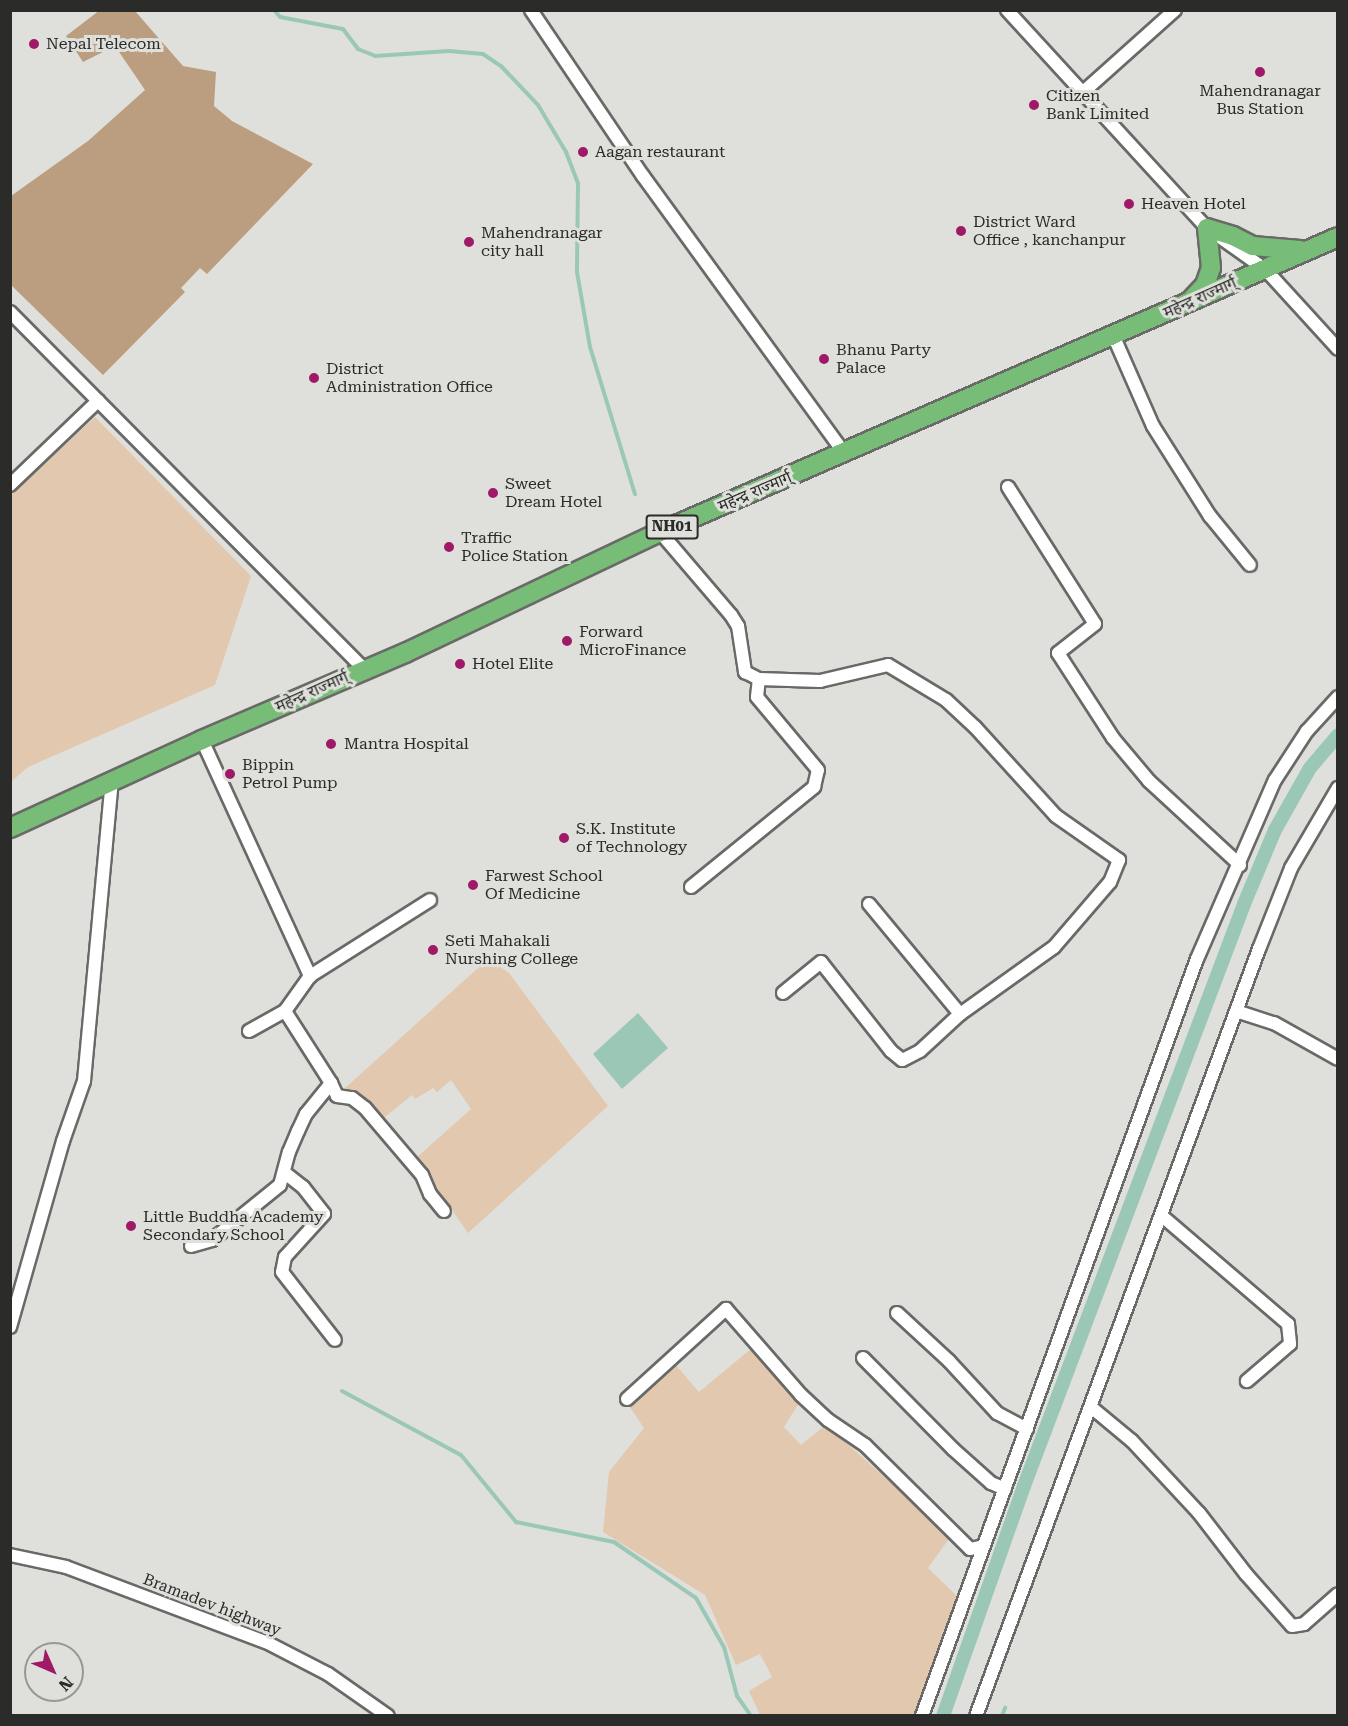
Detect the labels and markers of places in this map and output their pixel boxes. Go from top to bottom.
place label: Nepal Telecom [46,34,161,54]
marker: Nepal Telecom [27,37,41,51]
marker: Mahendranagar Bus Station [1253,65,1267,79]
place label: Mahendranagar Bus Station [1199,81,1321,119]
place label: Citizen Bank Limited [1046,86,1149,124]
marker: Citizen Bank Limited [1027,98,1041,112]
place label: Aagan restaurant [595,142,725,162]
marker: Aagan restaurant [576,145,590,159]
place label: Heaven Hotel [1141,194,1246,214]
marker: Heaven Hotel [1122,197,1136,211]
place label: District Ward Office , kanchanpur [973,212,1126,250]
place label: Mahendranagar city hall [481,223,603,261]
marker: District Ward Office , kanchanpur [954,224,968,238]
marker: Mahendranagar city hall [462,235,476,249]
place label: Bhanu Party Palace [836,340,931,378]
marker: Bhanu Party Palace [817,352,831,366]
place label: District Administration Office [326,359,493,397]
marker: District Administration Office [307,371,321,385]
place label: Sweet Dream Hotel [505,474,602,512]
marker: Sweet Dream Hotel [486,486,500,500]
place label: Traffic Police Station [461,528,568,566]
marker: Traffic Police Station [442,540,456,554]
place label: Forward MicroFinance [579,622,686,660]
marker: Forward MicroFinance [560,634,574,648]
place label: Hotel Elite [472,654,553,674]
marker: Hotel Elite [453,657,467,671]
place label: Mantra Hospital [344,734,469,754]
marker: Mantra Hospital [322,735,340,753]
place label: Bippin Petrol Pump [242,755,337,793]
marker: Bippin Petrol Pump [223,767,237,781]
place label: S.K. Institute of Technology [576,819,687,857]
marker: S.K. Institute of Technology [557,831,571,845]
place label: Farwest School Of Medicine [485,866,603,904]
marker: Farwest School Of Medicine [466,878,480,892]
place label: Seti Mahakali Nurshing College [445,931,578,969]
marker: Seti Mahakali Nurshing College [426,943,440,957]
place label: Little Buddha Academy Secondary School [143,1207,324,1245]
marker: Little Buddha Academy Secondary School [124,1219,138,1233]

